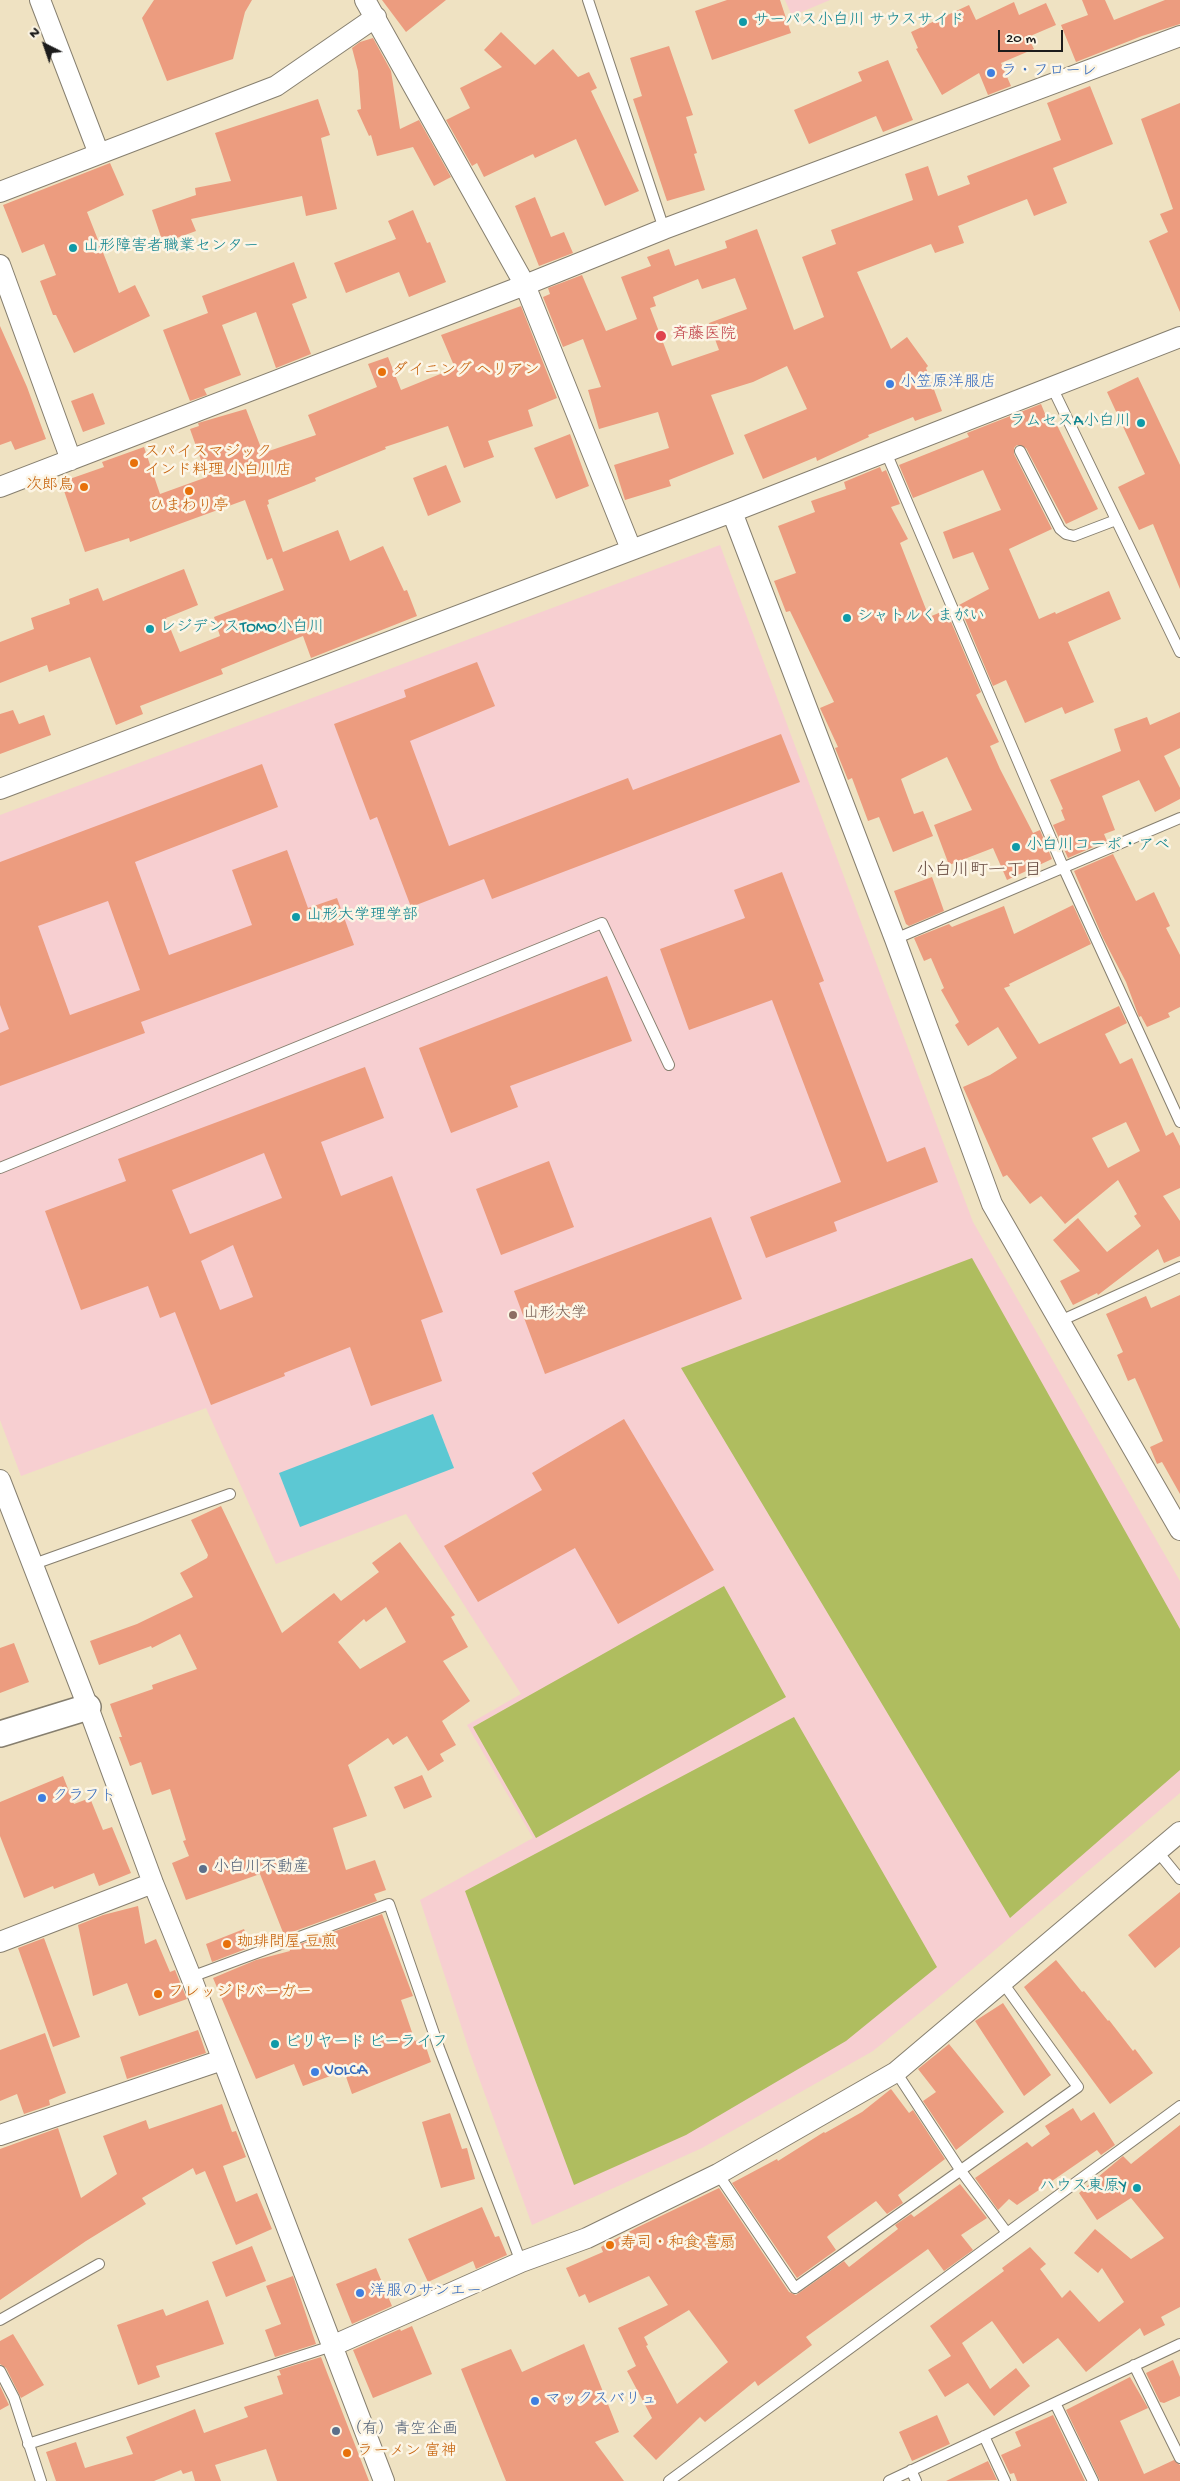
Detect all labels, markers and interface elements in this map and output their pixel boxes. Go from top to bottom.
place label: サーパス小白川 サウスサイド [753,12,965,32]
marker: サーパス小白川 サウスサイド [737,16,749,28]
north arrow [20,20,70,70]
scale bar [1000,20,1065,52]
text: N [26,24,44,43]
text: 20 m [1006,30,1036,48]
place label: ラ・フローレ [1001,63,1097,83]
marker: ラ・フローレ [985,67,997,79]
place label: 山形障害者職業センター [83,238,259,258]
marker: 山形障害者職業センター [67,242,79,254]
place label: 斉藤医院 [672,326,736,346]
marker: 斉藤医院 [654,329,668,343]
place label: ダイニング ヘリアン [392,362,540,382]
marker: ダイニング ヘリアン [376,366,388,378]
place label: 小笠原洋服店 [900,374,996,394]
marker: 小笠原洋服店 [884,378,896,390]
place label: ラムセスA小白川 [1010,413,1131,433]
marker: ラムセスA小白川 [1135,417,1147,429]
place label: スパイスマジック インド料理 小白川店 [144,444,292,482]
marker: スパイスマジック インド料理 小白川店 [128,457,140,469]
place label: 次郎鳥 [26,477,74,497]
marker: 次郎鳥 [78,481,90,493]
marker: ひまわり亭 [183,485,195,497]
place label: ひまわり亭 [149,498,229,518]
place label: シャトルくまがい [857,608,985,628]
marker: シャトルくまがい [841,612,853,624]
place label: レジデンスTOMO小白川 [160,619,325,639]
marker: レジデンスTOMO小白川 [144,623,156,635]
place label: 小白川コーポ・アベ [1026,837,1170,857]
marker: 小白川コーポ・アベ [1010,841,1022,853]
district label: 小白川町一丁目 [916,861,1042,883]
place label: 山形大学理学部 [306,907,418,927]
marker: 山形大学理学部 [290,911,302,923]
place label: 山形大学 [523,1305,587,1325]
marker: 山形大学 [507,1309,519,1321]
place label: クラフト [52,1788,116,1808]
marker: クラフト [36,1792,48,1804]
place label: 小白川不動産 [213,1859,309,1879]
marker: 小白川不動産 [197,1863,209,1875]
place label: 珈琲問屋 豆煎 [237,1934,337,1954]
marker: 珈琲問屋 豆煎 [221,1938,233,1950]
place label: フレッジドバーガー [168,1984,312,2004]
marker: フレッジドバーガー [152,1988,164,2000]
place label: ビリヤード ビーライフ [285,2034,448,2054]
marker: ビリヤード ビーライフ [269,2038,281,2050]
place label: VOLCA [325,2062,368,2082]
marker: VOLCA [309,2066,321,2078]
place label: ハウス東原Y [1040,2178,1127,2198]
marker: ハウス東原Y [1131,2182,1143,2194]
place label: 寿司・和食 喜扇 [620,2235,736,2255]
marker: 寿司・和食 喜扇 [604,2239,616,2251]
place label: 洋服のサンエー [370,2283,482,2303]
marker: 洋服のサンエー [354,2287,366,2299]
place label: マックスバリュ [545,2391,657,2411]
marker: マックスバリュ [529,2395,541,2407]
place label: （有）青空企画 [346,2421,458,2441]
marker: （有）青空企画 [330,2425,342,2437]
place label: ラーメン 富神 [357,2443,457,2463]
marker: ラーメン 富神 [341,2447,353,2459]

